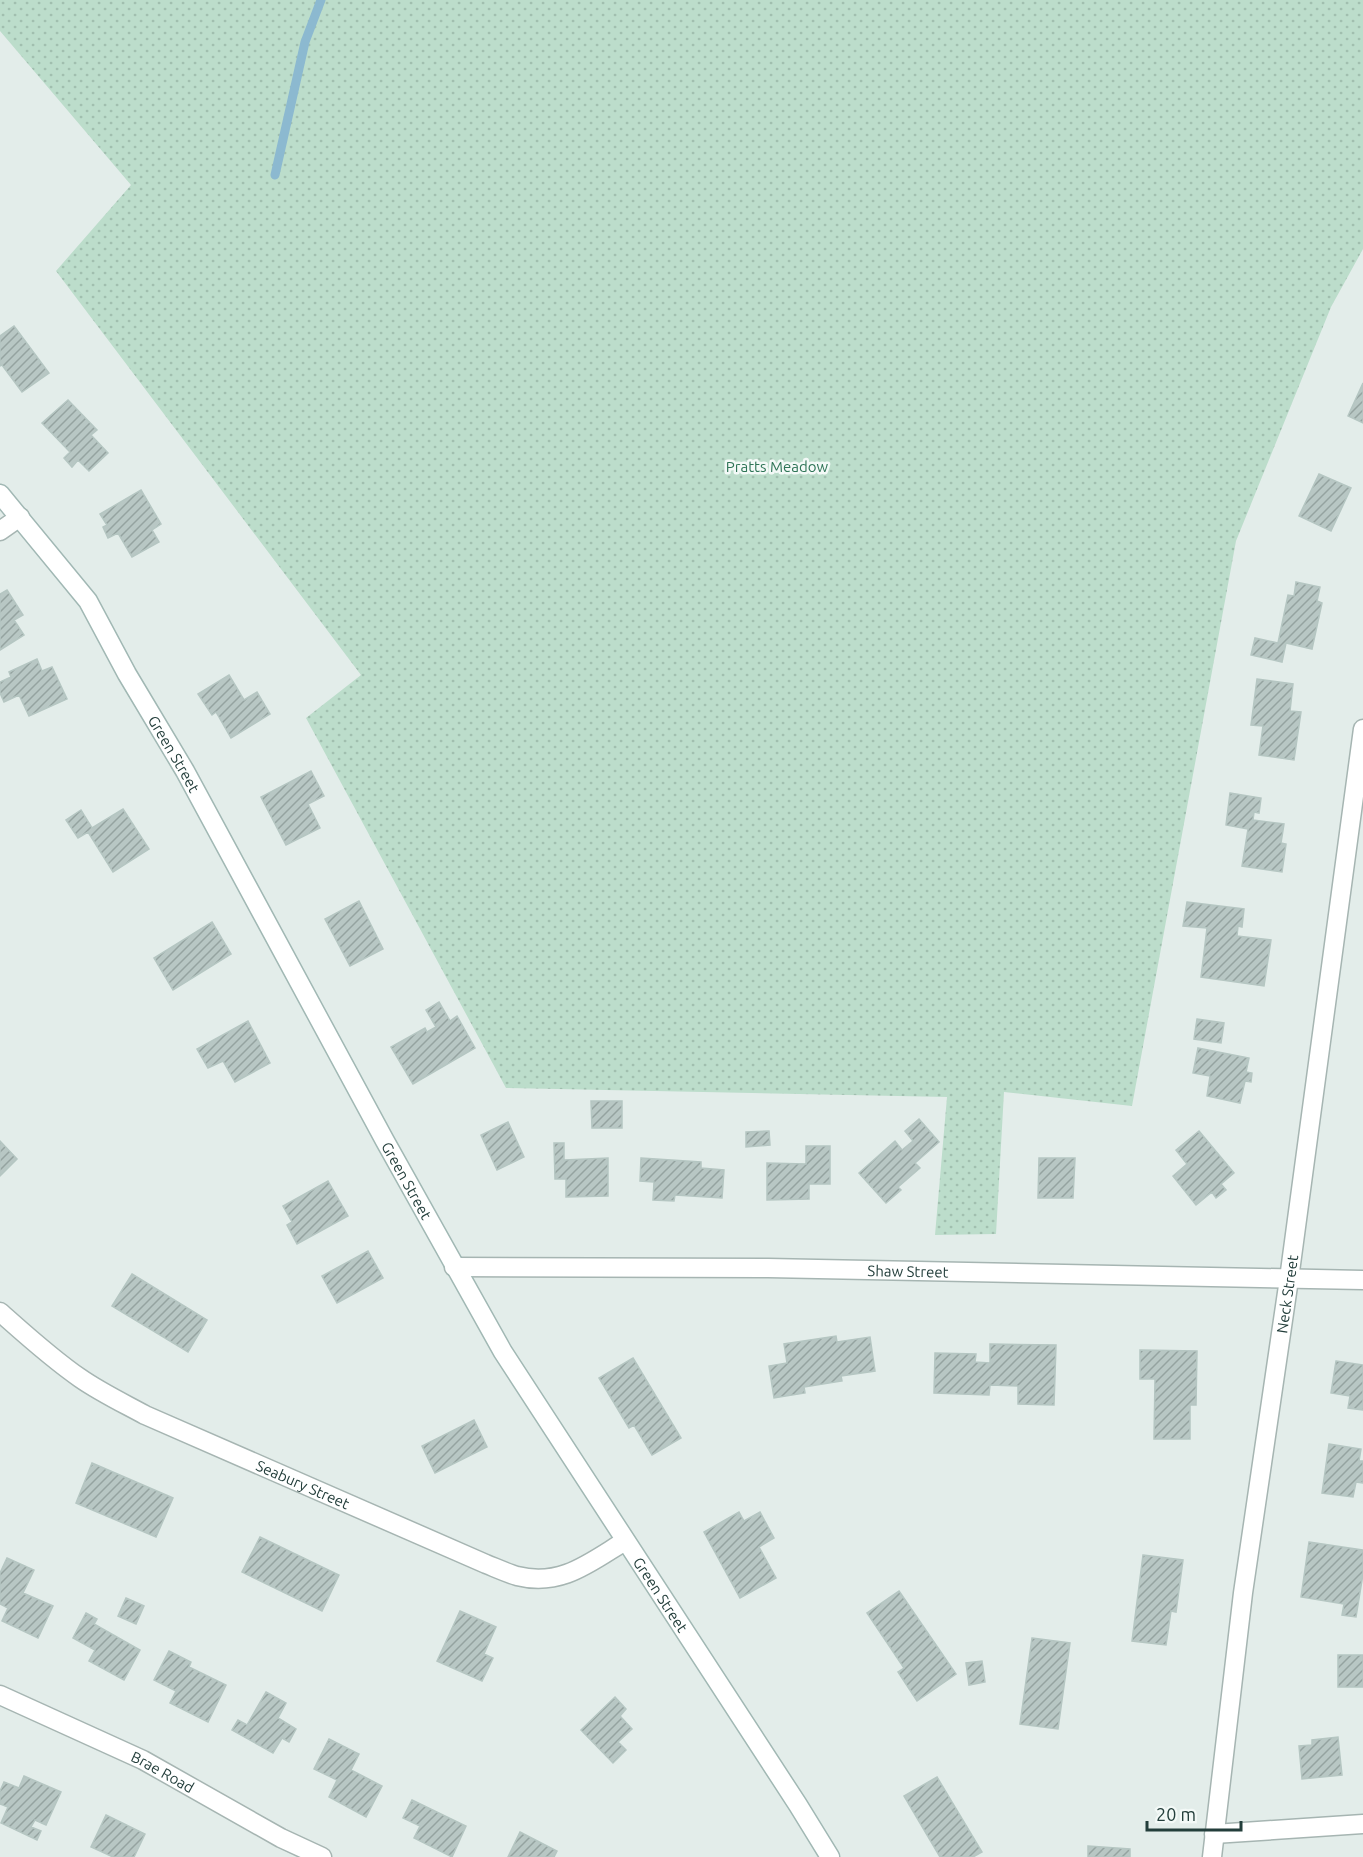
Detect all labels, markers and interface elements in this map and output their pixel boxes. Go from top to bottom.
park label: Pratts Meadow [726,458,828,475]
street label: Green Street [145,712,203,795]
street label: Green Street [379,1139,435,1222]
street label: Neck Street [1273,1254,1301,1334]
street label: Shaw Street [867,1262,949,1280]
street label: Seabury Street [254,1456,352,1512]
street label: Green Street [630,1554,692,1635]
street label: Brae Road [129,1747,197,1796]
scale bar [1147,1794,1242,1832]
text: 20 m [1156,1804,1196,1824]

